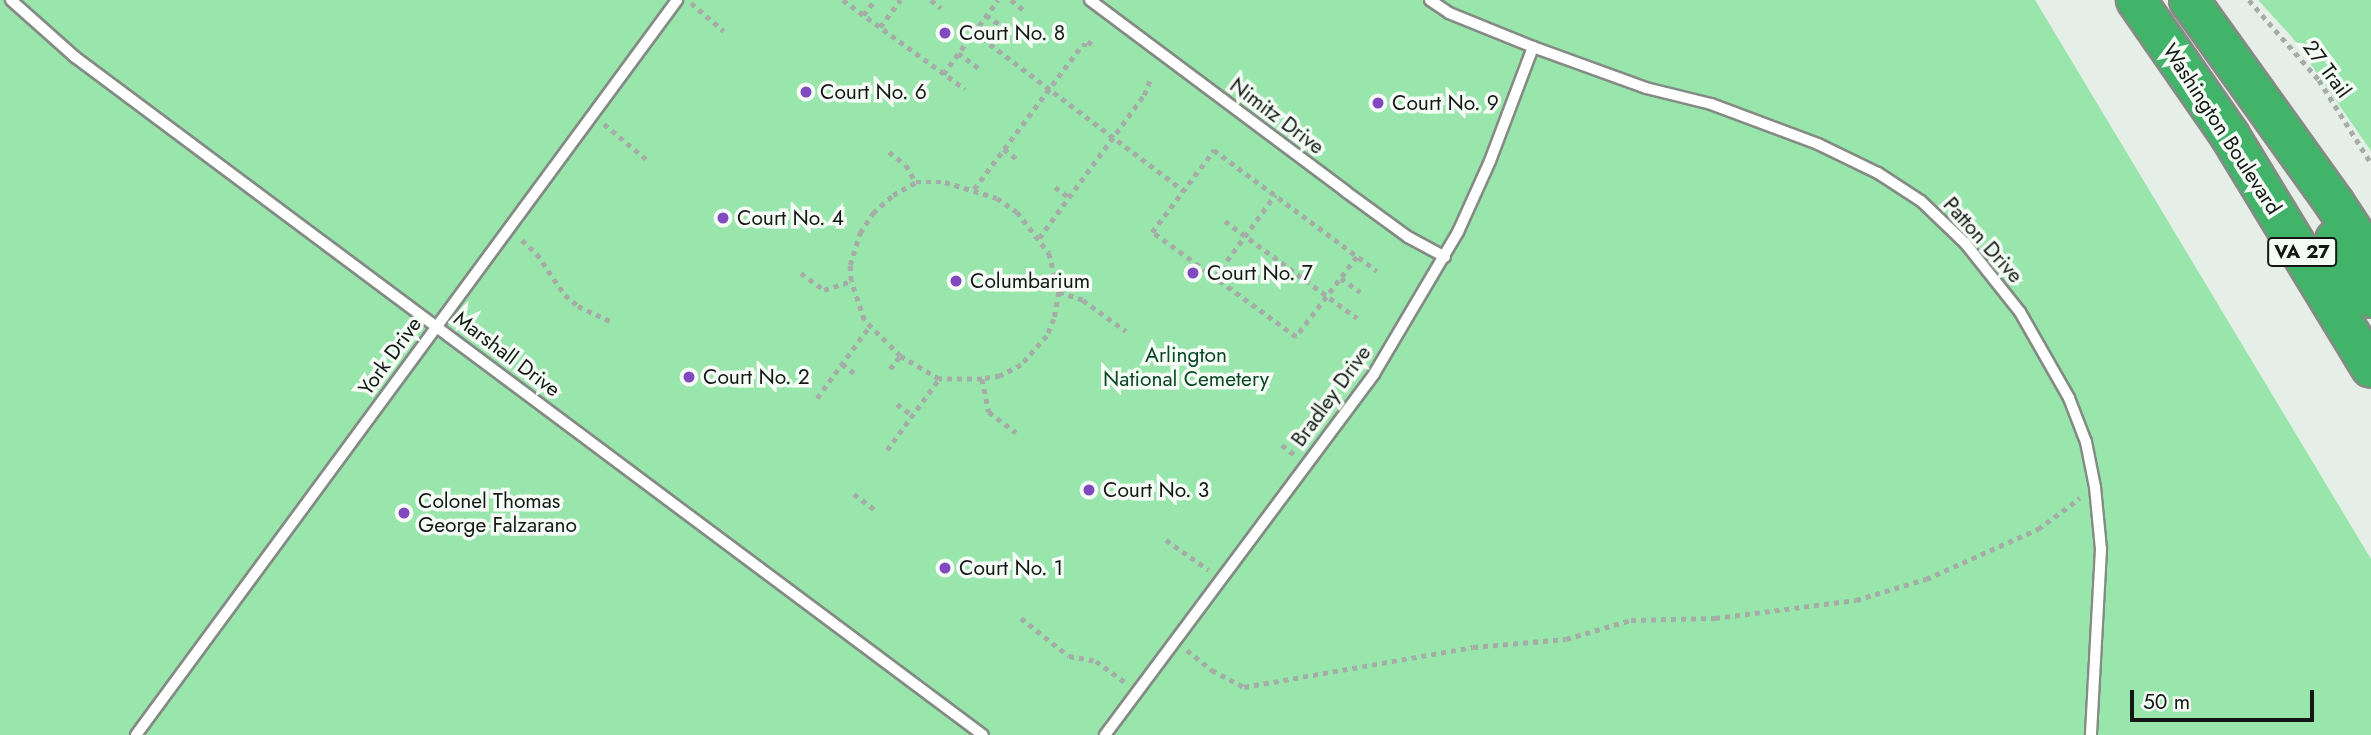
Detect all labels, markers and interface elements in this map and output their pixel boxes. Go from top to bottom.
place label: Court No. 8 [959,20,1065,46]
marker: Court No. 8 [937,25,953,41]
street label: 27 Trail [2298,35,2356,103]
street label: Washington Boulevard [2157,39,2287,219]
street label: Nimitz Drive [1225,72,1329,160]
place label: Court No. 6 [820,79,927,105]
marker: Court No. 6 [798,84,814,100]
place label: Court No. 9 [1392,90,1499,116]
marker: Court No. 9 [1370,95,1386,111]
street label: Patton Drive [1938,192,2028,288]
place label: Court No. 4 [737,205,844,231]
marker: Court No. 4 [715,210,731,226]
road number: VA 27 [2267,236,2337,268]
place label: Court No. 7 [1207,260,1313,286]
marker: Court No. 7 [1185,265,1201,281]
place label: Columbarium [970,268,1090,294]
marker: Columbarium [948,273,964,289]
street label: Marshall Drive [449,306,565,402]
street label: York Drive [353,312,427,400]
street label: Bradley Drive [1286,341,1376,451]
park label: Arlington National Cemetery [1103,342,1269,392]
place label: Court No. 2 [703,364,810,390]
marker: Court No. 2 [681,369,697,385]
place label: Court No. 3 [1103,477,1209,503]
marker: Court No. 3 [1081,482,1097,498]
place label: Colonel Thomas George Falzarano [418,488,577,538]
marker: Colonel Thomas George Falzarano [396,505,412,521]
place label: Court No. 1 [959,555,1063,581]
marker: Court No. 1 [937,560,953,576]
scale bar [2133,676,2317,720]
text: 50 m [2143,687,2190,717]

